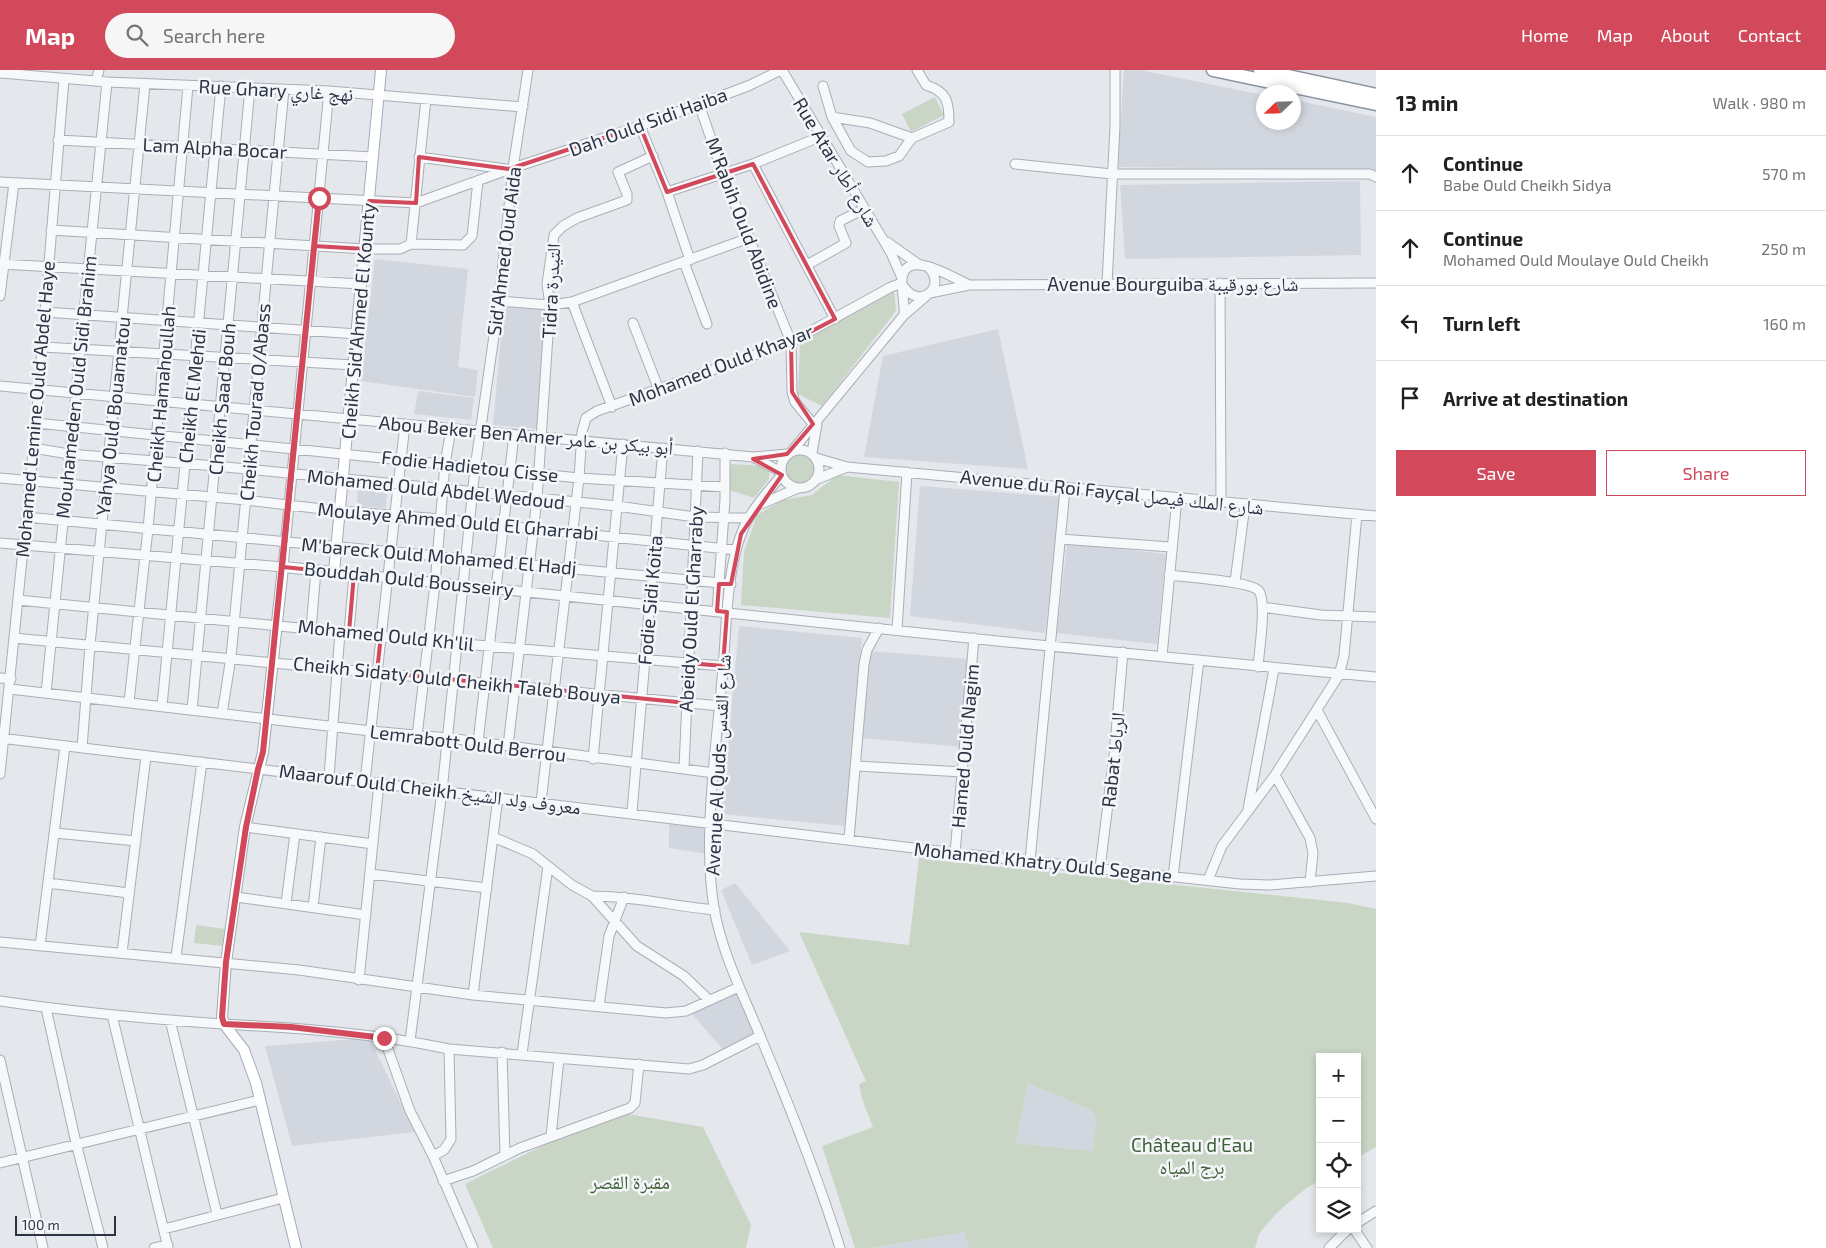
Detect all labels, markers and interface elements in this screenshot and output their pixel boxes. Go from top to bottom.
search box [105,13,455,58]
text: Map [25,21,75,50]
icon: search [123,21,151,49]
text: Search here [163,24,265,47]
text: Home [1521,24,1569,46]
text: Map [1597,24,1633,46]
text: About [1661,24,1710,46]
text: Contact [1738,24,1801,46]
street label: Rue Ghary نهج غاري [198,74,354,110]
street label: Dah Ould Sidi Haiba [565,82,730,161]
north arrow [1256,85,1301,130]
text: 13 min [1396,90,1458,115]
street label: Rue Atar شارع أطار [788,93,884,231]
text: Walk · 980 m [1712,93,1806,112]
street label: Lam Alpha Bocar [142,132,288,163]
street label: M'Rabih Ould Abidine [701,134,788,312]
text: Continue [1443,152,1523,175]
icon: ahead [1396,159,1424,187]
text: 570 m [1762,164,1806,183]
street label: Sid'Ahmed Oud Aida [482,165,525,337]
text: Babe Ould Cheikh Sidya [1443,175,1612,194]
route start [308,187,331,210]
street label: Cheikh Sid'Ahmed El Kounty [336,202,379,440]
text: Continue [1443,227,1523,250]
icon: ahead [1396,234,1424,262]
text: 250 m [1761,239,1806,258]
street label: Tidra التيدرة [537,243,565,339]
text: Mohamed Ould Moulaye Ould Cheikh [1443,250,1709,269]
street label: Mouhameden Ould Sidi Brahim [50,254,101,520]
street label: Mohamed Lemine Ould Abdel Haye [10,260,59,558]
street label: Avenue Bourguiba شارع بورقيبة [1047,272,1299,296]
street label: Cheikh Tourad O/Abass [234,302,275,502]
street label: Cheikh Hamahoullah [141,305,180,483]
icon: left [1396,309,1424,337]
text: Turn left [1443,312,1520,335]
text: 160 m [1763,314,1806,333]
street label: Yahya Ould Bouamatou [91,315,134,517]
street label: Mohamed Ould Khayar [625,319,817,410]
street label: Cheikh Saad Bouh [203,322,240,476]
street label: Cheikh El Mehdi [173,327,210,464]
icon: arrive [1396,384,1424,412]
text: Arrive at destination [1443,387,1628,410]
street label: Abou Beker Ben Amer أبو بيكر بن عامر [378,410,674,460]
street label: Fodie Hadietou Cisse [380,445,560,486]
button: Save [1396,450,1596,496]
button: Share [1606,450,1806,496]
street label: Mohamed Ould Abdel Wedoud [306,464,566,513]
street label: Avenue du Roi Fayçal شارع الملك فيصل [959,464,1265,520]
street label: Moulaye Ahmed Ould El Gharrabi [317,497,600,544]
street label: Abeidy Ould El Gharraby [674,505,707,713]
street label: M'bareck Ould Mohamed El Hadj [300,532,578,579]
street label: Fodie Sidi Koita [632,534,667,666]
street label: Bouddah Ould Bousseiry [303,556,515,601]
street label: Mohamed Ould Kh'lil [297,614,476,655]
street label: Cheikh Sidaty Ould Cheikh Taleb Bouya [292,651,622,708]
street label: Avenue Al Quds شارع القدس [700,654,736,876]
street label: Hamed Ould Nagim [946,663,983,829]
street label: Rabat الرباط [1096,711,1130,809]
street label: Lemrabott Ould Berrou [368,719,568,766]
street label: Maarouf Ould Cheikh معروف ولد الشيخ [278,759,582,820]
street label: Mohamed Khatry Ould Segane [913,836,1173,887]
route end [373,1027,396,1050]
map controls [1316,1053,1361,1233]
button: + [1316,1053,1361,1098]
button: − [1316,1098,1361,1143]
park label: Château d'Eau برج المياه [1131,1133,1253,1179]
button: locate [1316,1143,1361,1188]
park label: مقبرة القصر [589,1170,670,1194]
button: layers [1316,1188,1361,1233]
scale bar [15,1213,116,1236]
text: 100 m [22,1216,60,1233]

